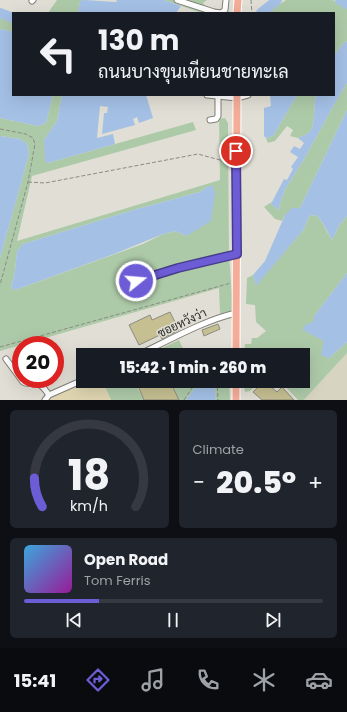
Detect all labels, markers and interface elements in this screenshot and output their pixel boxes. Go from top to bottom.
text: 130 m [98,21,179,60]
icon: left [32,28,84,80]
text: ถนนบางขุนเทียนชายทะเล [98,59,289,84]
pin [219,134,253,168]
icon: arrive [225,140,247,162]
position arrow [115,260,157,302]
street label: ซอยหวังว่า [154,304,209,341]
speed limit sign: 20 [12,336,64,388]
text: 15:42 · 1 min · 260 m [120,357,266,378]
text: Climate [193,440,244,459]
text: 18 [68,446,111,505]
text: 20.5° [216,461,296,504]
text: − [193,467,205,498]
text: + [308,467,323,498]
text: km/h [70,496,108,516]
text: Open Road [84,549,168,570]
text: Tom Ferris [84,571,151,590]
icon: previous [63,609,85,631]
icon: pause [162,609,184,631]
icon: next [262,609,284,631]
icon: directions [84,666,112,694]
icon: music [139,666,167,694]
icon: phone [194,666,222,694]
icon: climate [250,666,278,694]
icon: car [305,666,333,694]
text: 15:41 [14,668,56,693]

